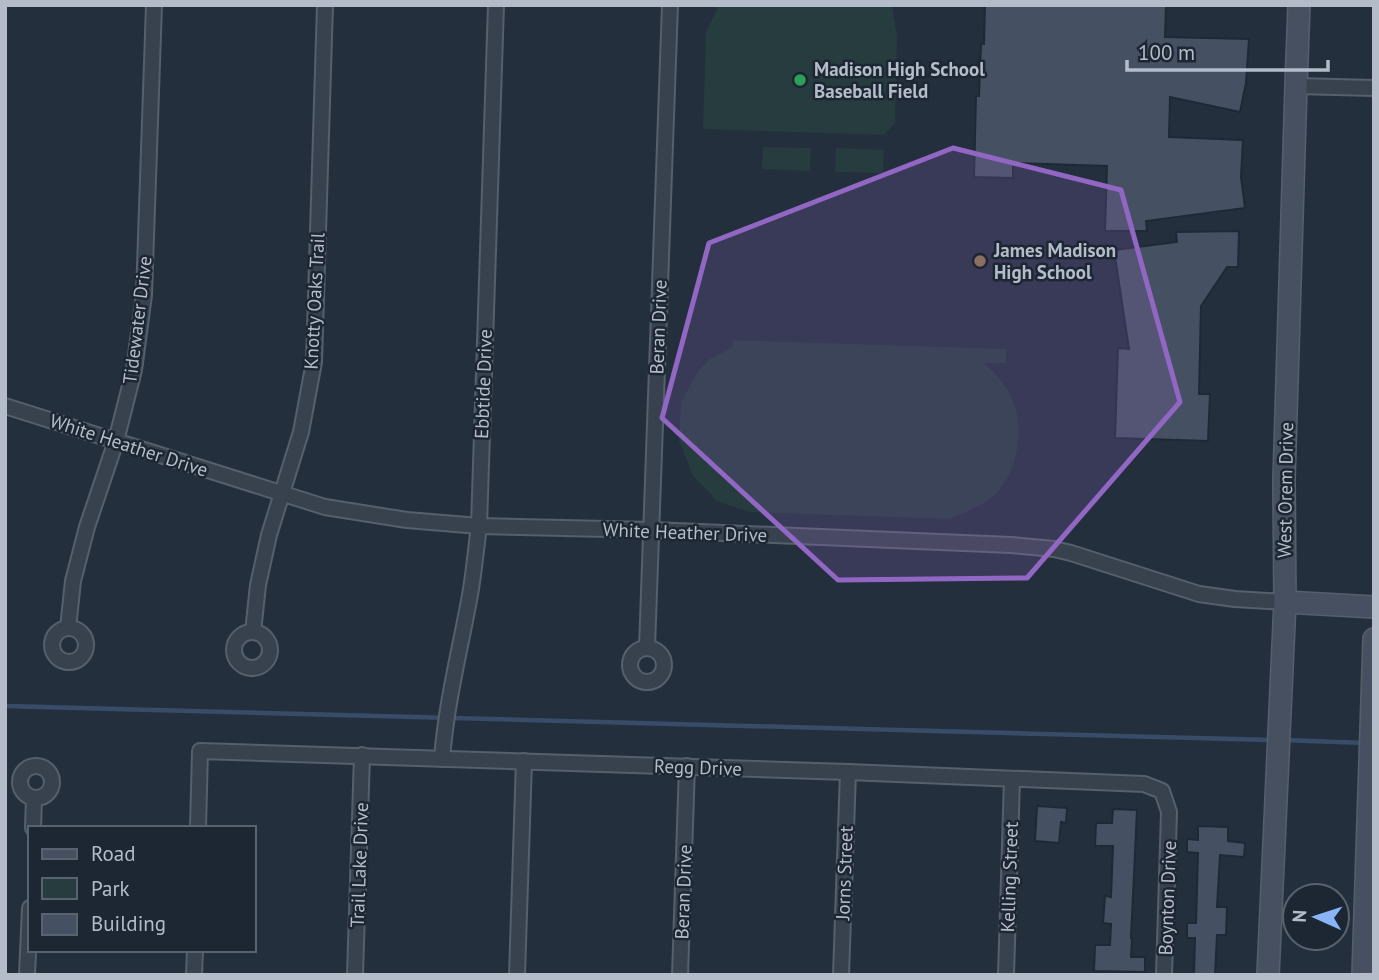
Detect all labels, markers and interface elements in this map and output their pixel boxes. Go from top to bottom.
scale bar [1127,28,1328,72]
text: 100 m [1138,39,1195,66]
place label: Madison High School Baseball Field [814,57,985,103]
marker: Madison High School Baseball Field [792,72,808,88]
street label: Knotty Oaks Trail [298,232,330,370]
place label: James Madison High School [993,238,1116,284]
marker: James Madison High School [972,253,988,269]
street label: Tidewater Drive [117,255,157,385]
street label: Beran Drive [644,279,672,375]
street label: Ebbtide Drive [469,329,497,439]
street label: White Heather Drive [47,408,211,482]
street label: West Orem Drive [1272,422,1298,558]
street label: White Heather Drive [602,517,768,547]
street label: Regg Drive [654,753,742,781]
street label: Trail Lake Drive [345,802,373,928]
street label: Kelling Street [995,821,1023,933]
street label: Jorns Street [830,825,858,921]
legend [28,826,256,952]
text: Road [91,840,135,867]
street label: Boynton Drive [1153,840,1181,956]
street label: Beran Drive [669,844,697,940]
text: Park [91,875,130,902]
north arrow [1281,882,1351,952]
text: N [1287,909,1311,923]
text: Building [91,910,166,937]

